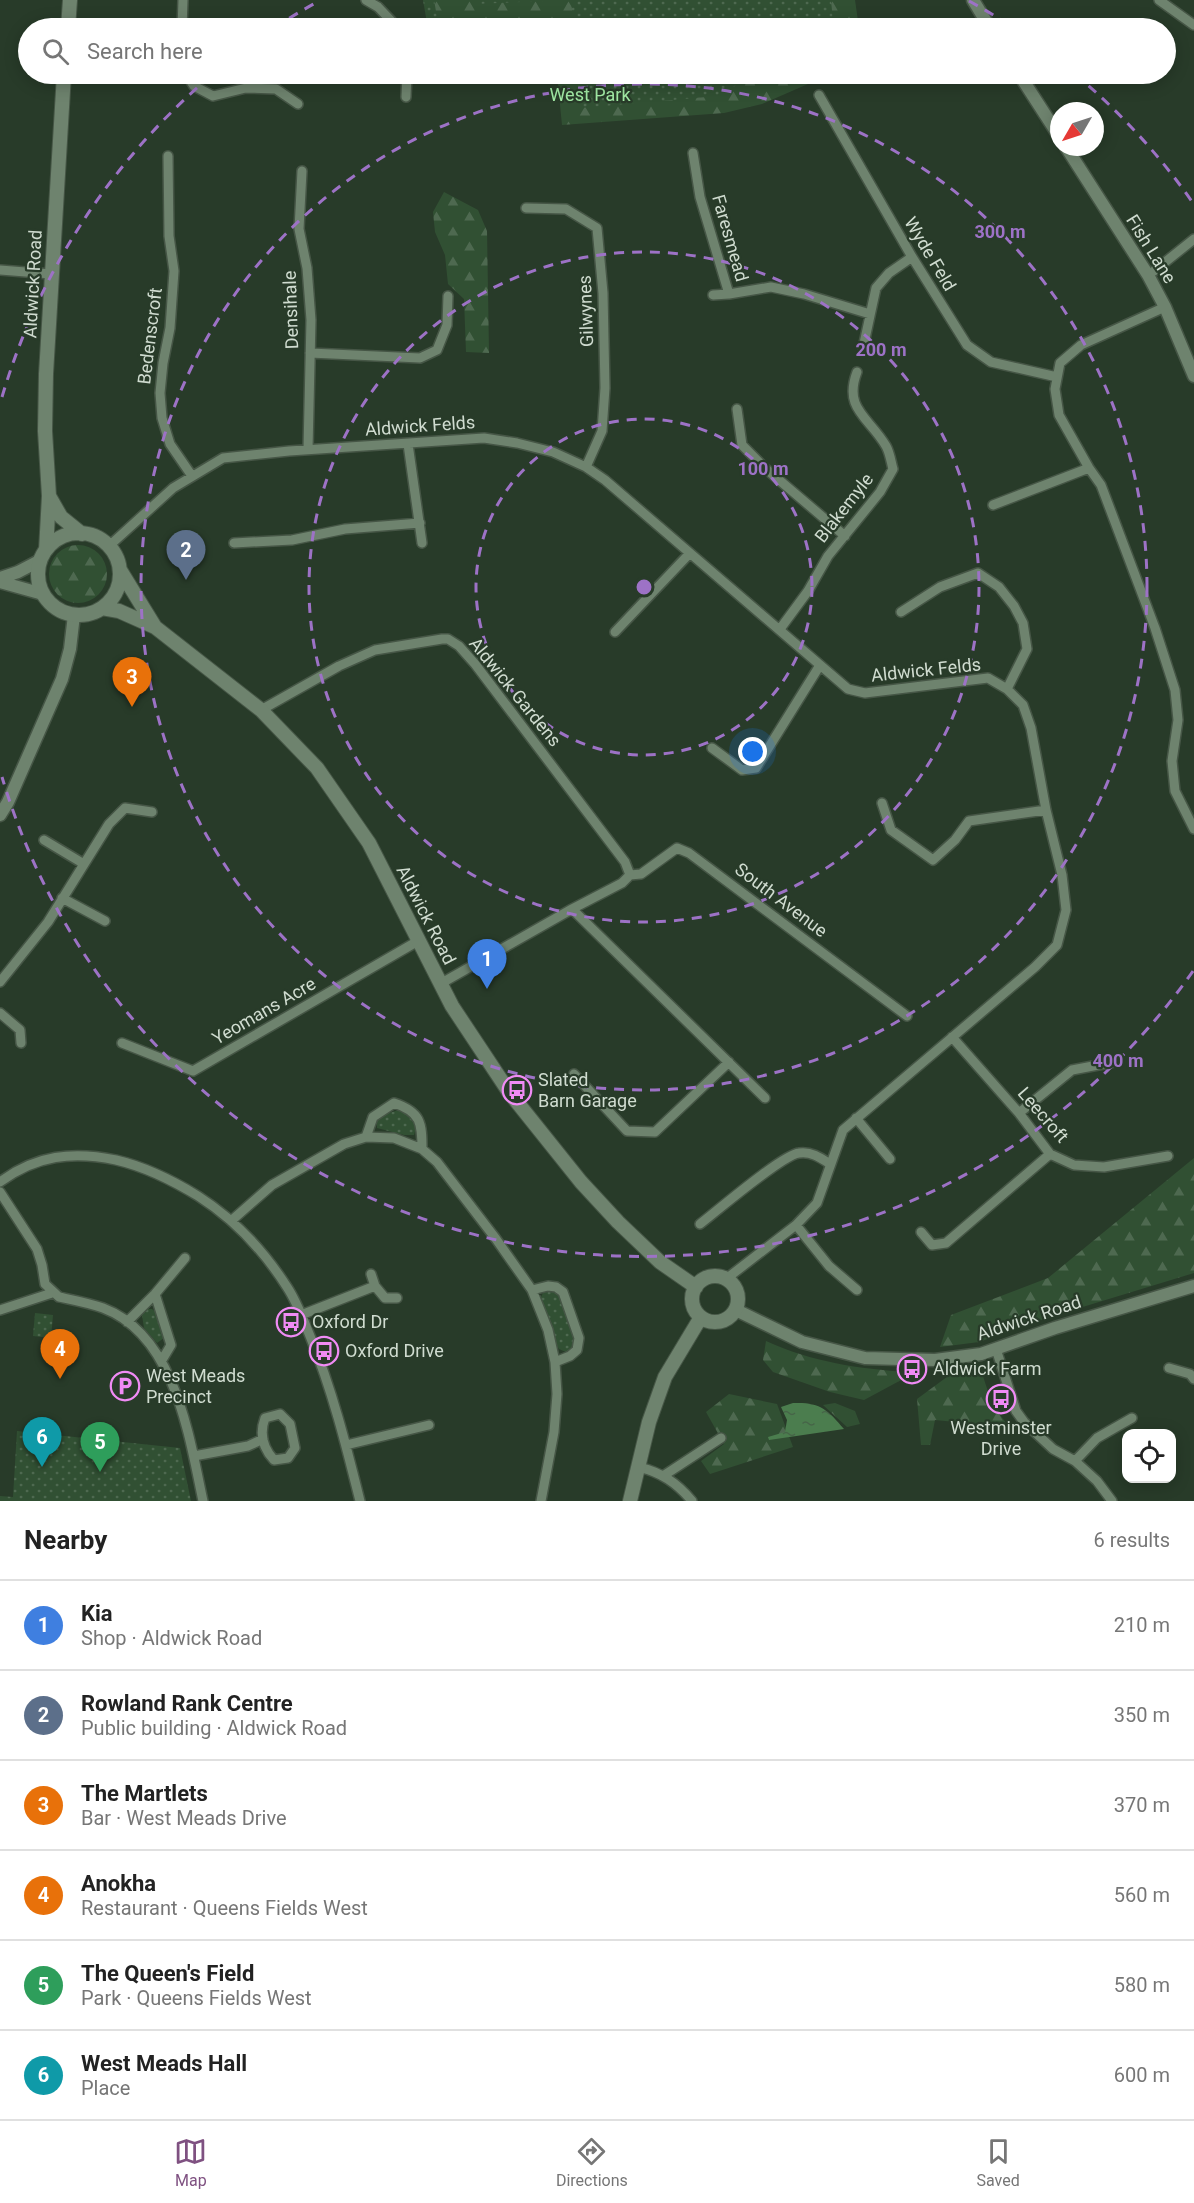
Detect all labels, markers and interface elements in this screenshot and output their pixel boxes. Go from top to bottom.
search box [18,18,1176,84]
icon: search [39,35,72,68]
text: Search here [87,39,203,64]
park label: West Park [549,84,631,105]
north arrow [1050,102,1104,156]
street label: Faresmead [708,192,753,284]
street label: Fish Lane [1122,211,1181,287]
street label: Wyde Feld [900,213,961,294]
text: 300 m [974,221,1026,242]
street label: Aldwick Road [19,229,46,339]
street label: Densihale [279,270,302,350]
street label: Gilwynes [574,275,597,347]
street label: Bedenscroft [133,286,166,386]
text: 200 m [855,339,907,360]
street label: Aldwick Felds [364,411,476,440]
text: 100 m [737,458,789,479]
street label: Blakemyle [810,469,877,547]
pin: 2 [166,530,206,580]
centre of rings [634,577,654,597]
street label: Aldwick Gardens [465,633,566,750]
street label: Aldwick Felds [870,653,982,686]
pin: 3 [112,658,152,707]
your location [738,737,767,766]
street label: South Avenue [731,858,832,941]
street label: Aldwick Road [392,862,460,968]
pin: 1 [468,940,506,989]
street label: Yeomans Acre [208,972,319,1049]
text: 400 m [1092,1050,1144,1071]
place label: Slated Barn Garage [538,1069,637,1111]
bus stop icon: Slated Barn Garage [501,1074,533,1106]
street label: Leecroft [1014,1083,1073,1147]
street label: Aldwick Road [974,1291,1084,1344]
bus stop icon: Oxford Dr [275,1306,307,1338]
place label: Oxford Dr [312,1311,388,1332]
pin: 4 [40,1330,80,1379]
bus stop icon: Oxford Drive [308,1335,340,1367]
place label: Oxford Drive [345,1340,444,1361]
bus stop icon: Aldwick Farm [896,1353,928,1385]
place label: Aldwick Farm [933,1358,1042,1379]
place label: West Meads Precinct [146,1365,245,1407]
parking icon: West Meads Precinct [109,1370,141,1402]
bus stop icon: Westminster Drive [985,1383,1017,1415]
place label: Westminster Drive [950,1417,1052,1459]
pin: 6 [22,1418,62,1467]
pin: 5 [80,1422,120,1472]
map controls [1122,1429,1176,1483]
button: locate [1122,1429,1176,1483]
text: Nearby [24,1525,107,1555]
text: 6 results [1094,1528,1170,1552]
text: Kia [81,1601,113,1626]
text: 1 [38,1613,49,1637]
text: 210 m [1114,1613,1170,1637]
text: Shop · Aldwick Road [81,1626,262,1650]
text: Rowland Rank Centre [81,1691,293,1716]
text: 2 [38,1703,49,1727]
text: 350 m [1114,1703,1170,1727]
text: Public building · Aldwick Road [81,1716,347,1740]
text: The Martlets [81,1781,208,1806]
text: 3 [38,1793,49,1817]
text: 370 m [1114,1793,1170,1817]
text: Bar · West Meads Drive [81,1806,287,1830]
text: Anokha [81,1871,156,1896]
text: 4 [38,1883,49,1907]
text: 560 m [1114,1883,1170,1907]
text: Restaurant · Queens Fields West [81,1896,368,1920]
text: The Queen's Field [81,1961,254,1986]
text: 5 [38,1973,49,1997]
text: 580 m [1114,1973,1170,1997]
text: Park · Queens Fields West [81,1986,312,2010]
text: West Meads Hall [81,2051,247,2076]
text: 6 [38,2063,49,2087]
text: 600 m [1114,2063,1170,2087]
text: Place [81,2076,130,2100]
tab: Map [174,2135,207,2190]
tab: Directions [556,2135,628,2190]
tab: Saved [976,2135,1020,2190]

